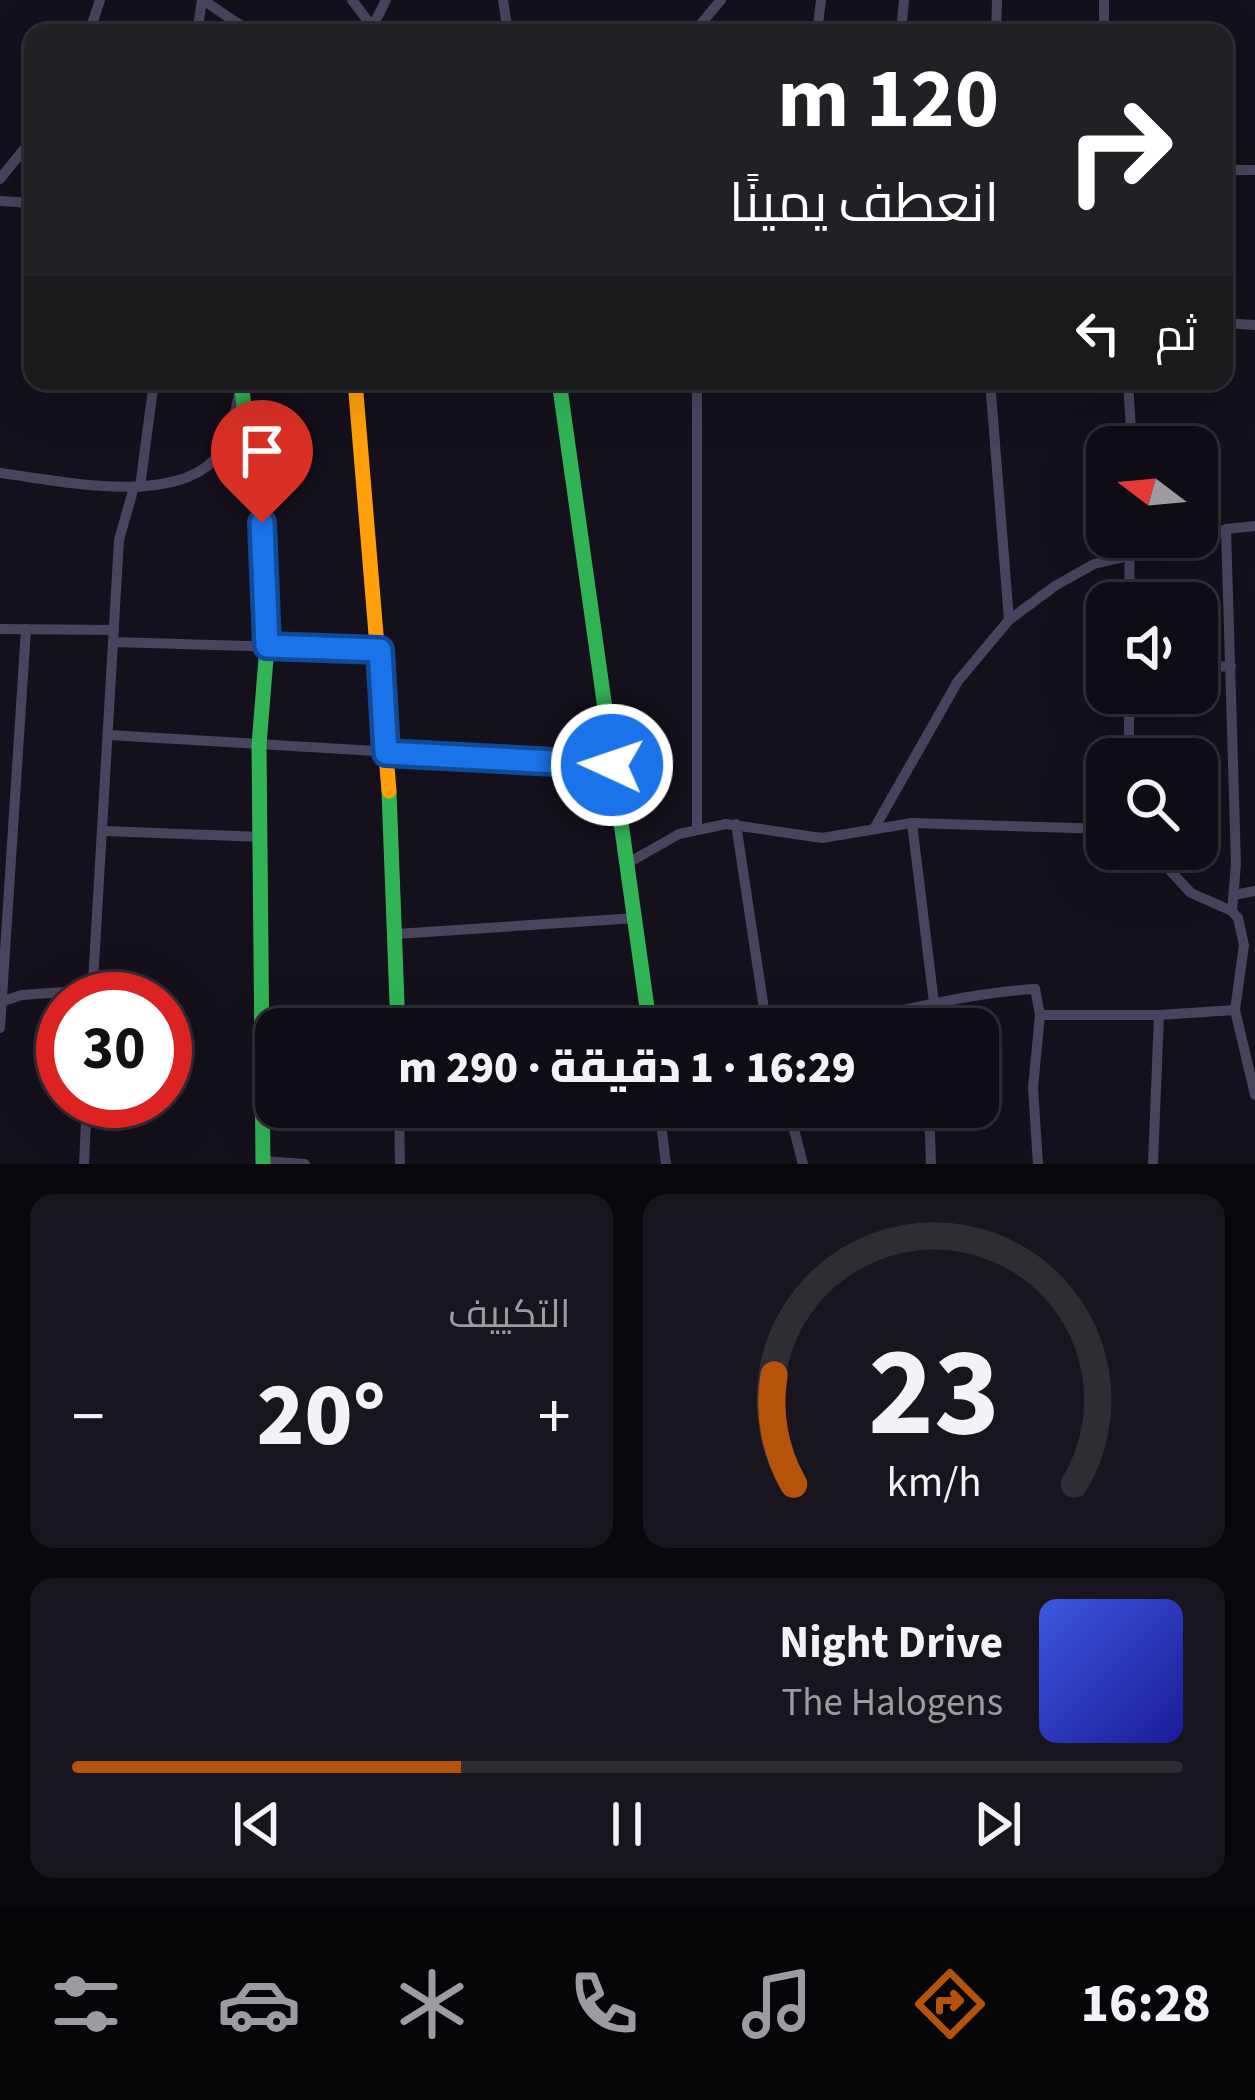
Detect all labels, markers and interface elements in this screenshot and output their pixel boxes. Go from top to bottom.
text: 120 m [777,40,999,160]
icon: right [1041,72,1197,228]
text: انعطف يمينًا [729,166,999,243]
icon: left [1065,300,1131,366]
text: ثم [1155,304,1197,368]
pin [211,400,313,523]
icon: arrive [229,418,295,484]
north arrow [1086,426,1218,558]
map controls [1086,426,1218,870]
button: sound [1086,582,1218,714]
position arrow [549,702,675,828]
button: search [1086,738,1218,870]
speed limit sign: 30 [36,972,192,1128]
text: 16:29 · 1 دقيقة · 290 m [398,1036,856,1100]
text: التكييف [448,1287,571,1343]
text: 23 [868,1305,1000,1483]
text: 20° [256,1352,386,1480]
text: − [72,1370,105,1464]
text: + [538,1370,570,1464]
text: km/h [886,1452,981,1513]
text: Night Drive [779,1611,1003,1675]
text: The Halogens [781,1675,1003,1731]
icon: previous [224,1791,290,1857]
icon: pause [594,1791,660,1857]
icon: next [965,1791,1031,1857]
icon: filters [44,1962,128,2046]
icon: car [217,1962,301,2046]
icon: climate [390,1962,474,2046]
icon: phone [562,1962,646,2046]
icon: music [735,1962,819,2046]
icon: directions [908,1962,992,2046]
text: 16:28 [1080,1966,1211,2043]

